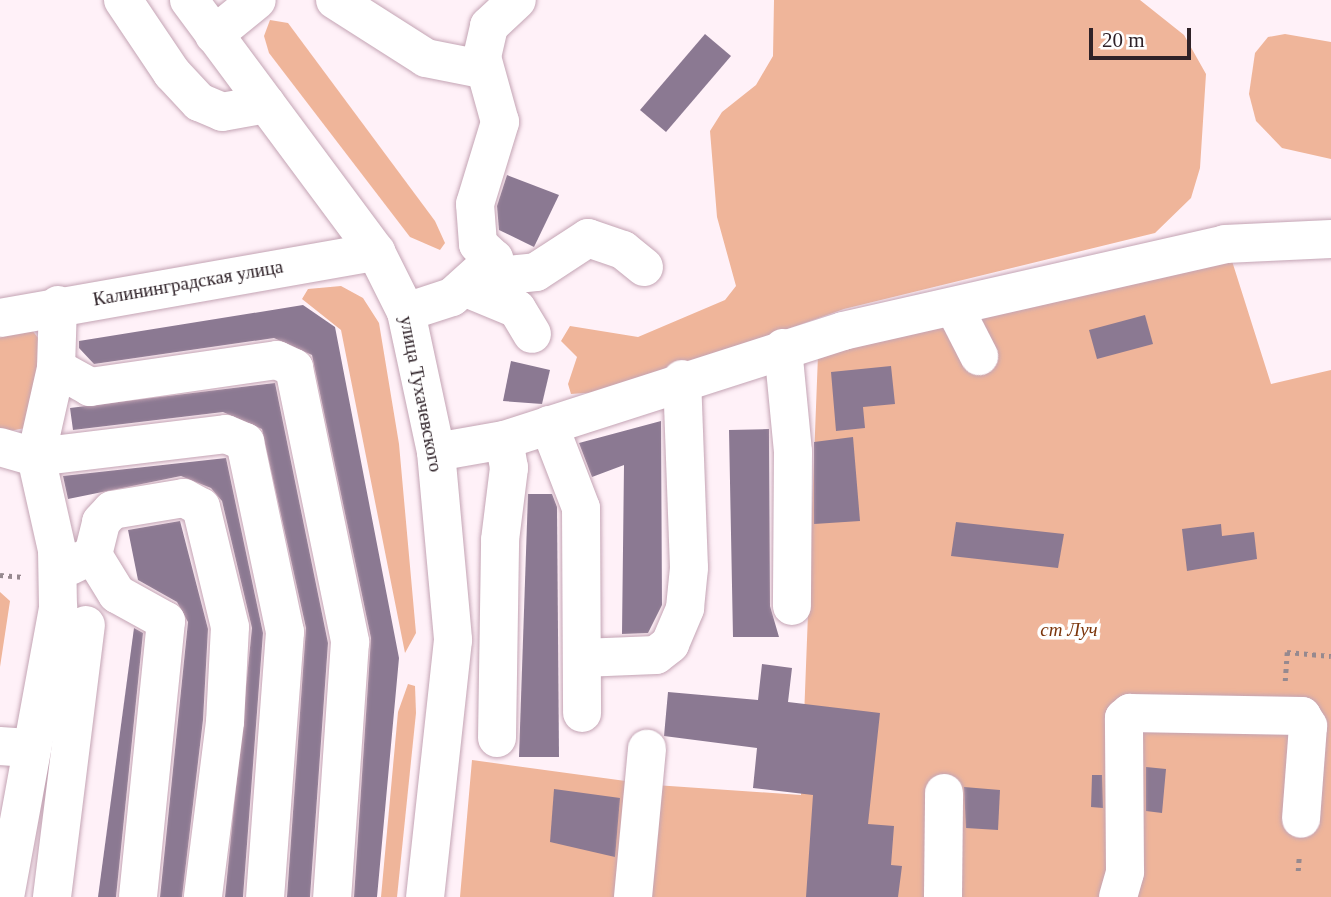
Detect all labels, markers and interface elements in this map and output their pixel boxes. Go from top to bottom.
scale bar [1093,14,1194,58]
text: 20 m [1102,28,1145,52]
street label: Калининградская улица [91,255,285,311]
street label: улица Тухачевского [395,314,447,474]
park label: ст Луч [1040,619,1098,641]

